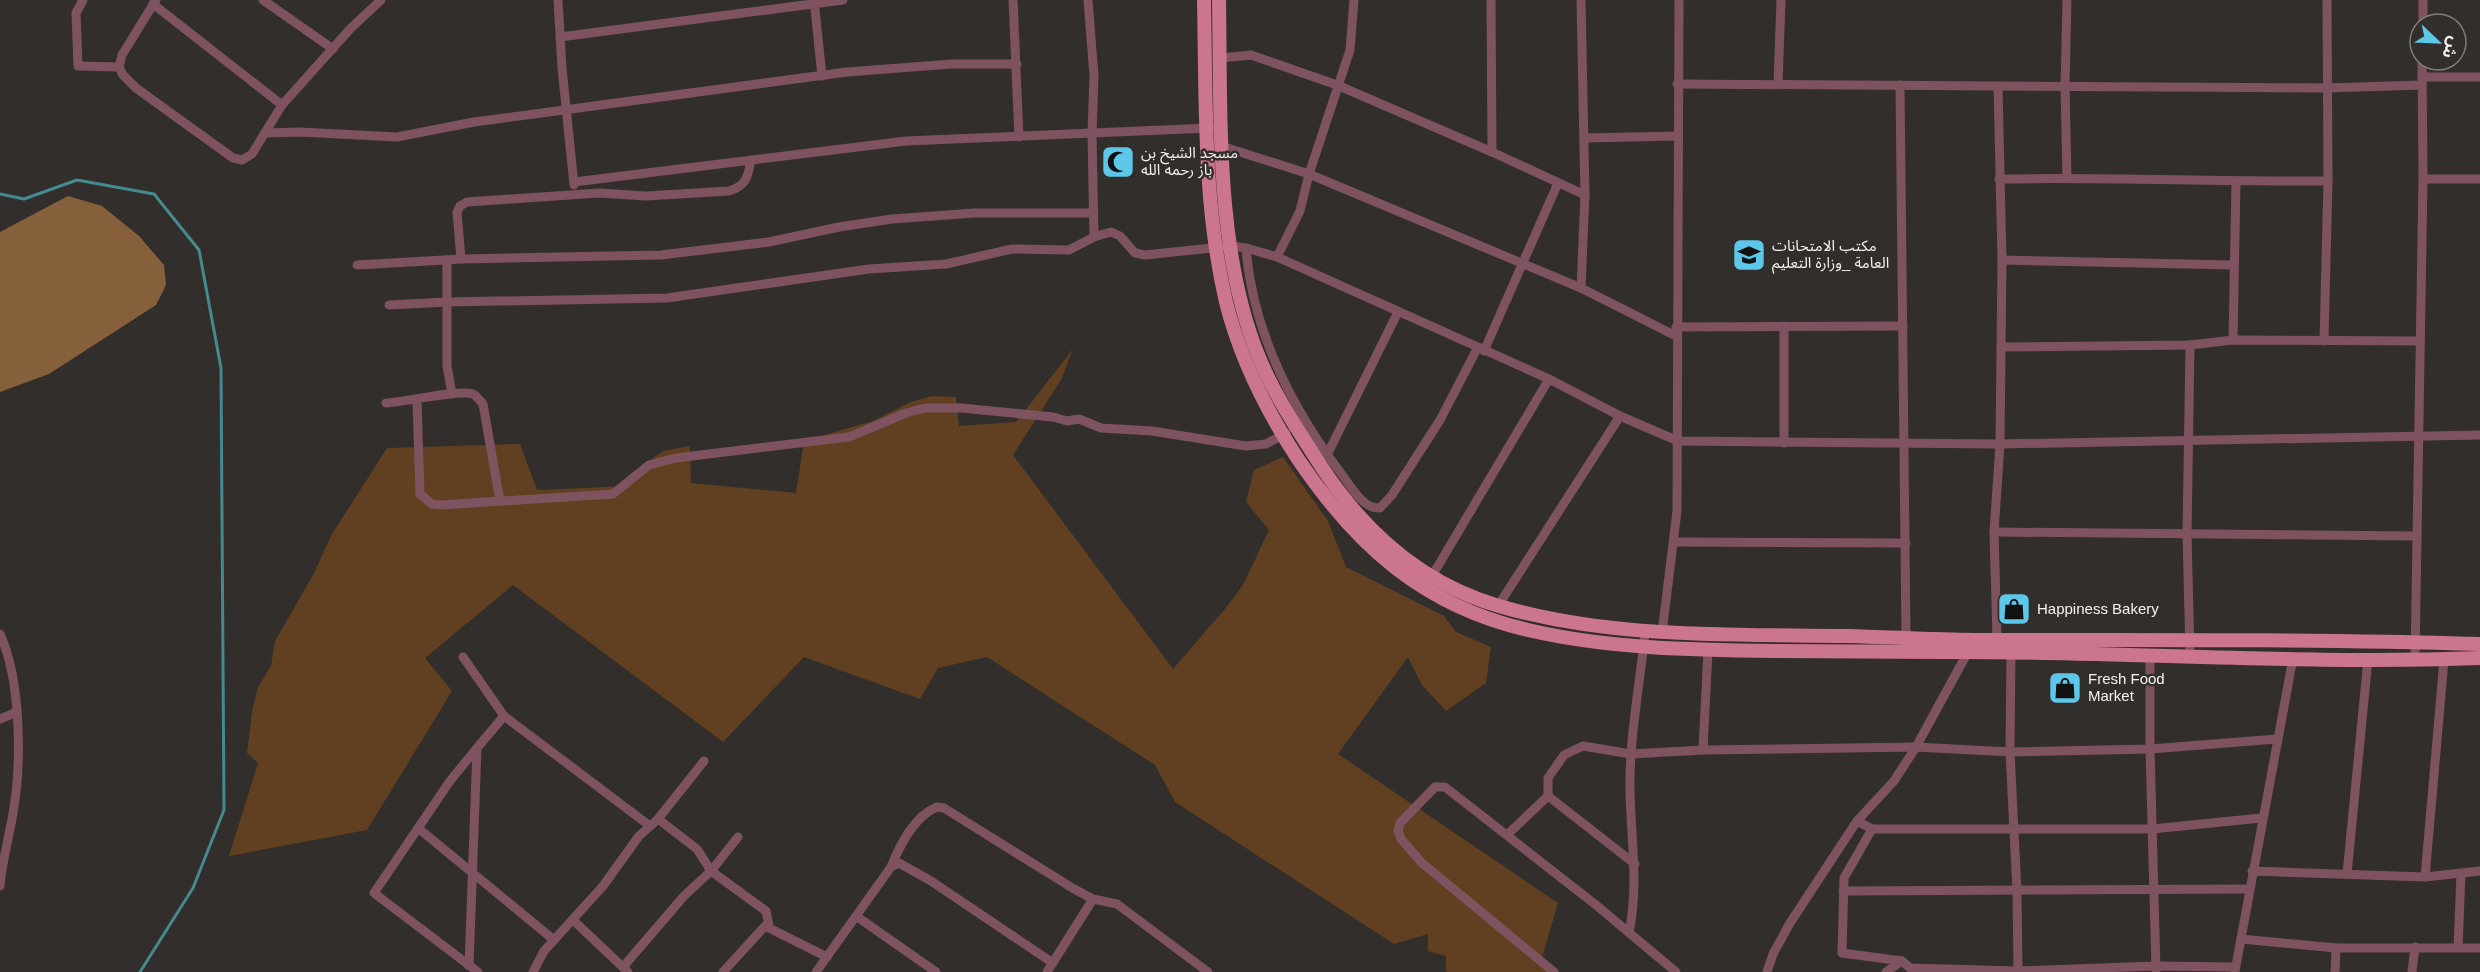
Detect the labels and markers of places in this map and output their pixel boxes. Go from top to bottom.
mosque icon: مسجد الشيخ بن باز رحمه الله [1100,144,1136,180]
place label: مسجد الشيخ بن باز رحمه الله [1141,144,1238,179]
school or university icon: مكتب الامتحانات العامة _وزارة التعليم [1731,237,1767,273]
place label: مكتب الامتحانات العامة _وزارة التعليم [1772,237,1889,274]
shop icon: Happiness Bakery [1996,591,2032,627]
place label: Happiness Bakery [2037,600,2159,617]
shop icon: Fresh Food Market [2047,670,2083,706]
place label: Fresh Food Market [2088,670,2165,704]

